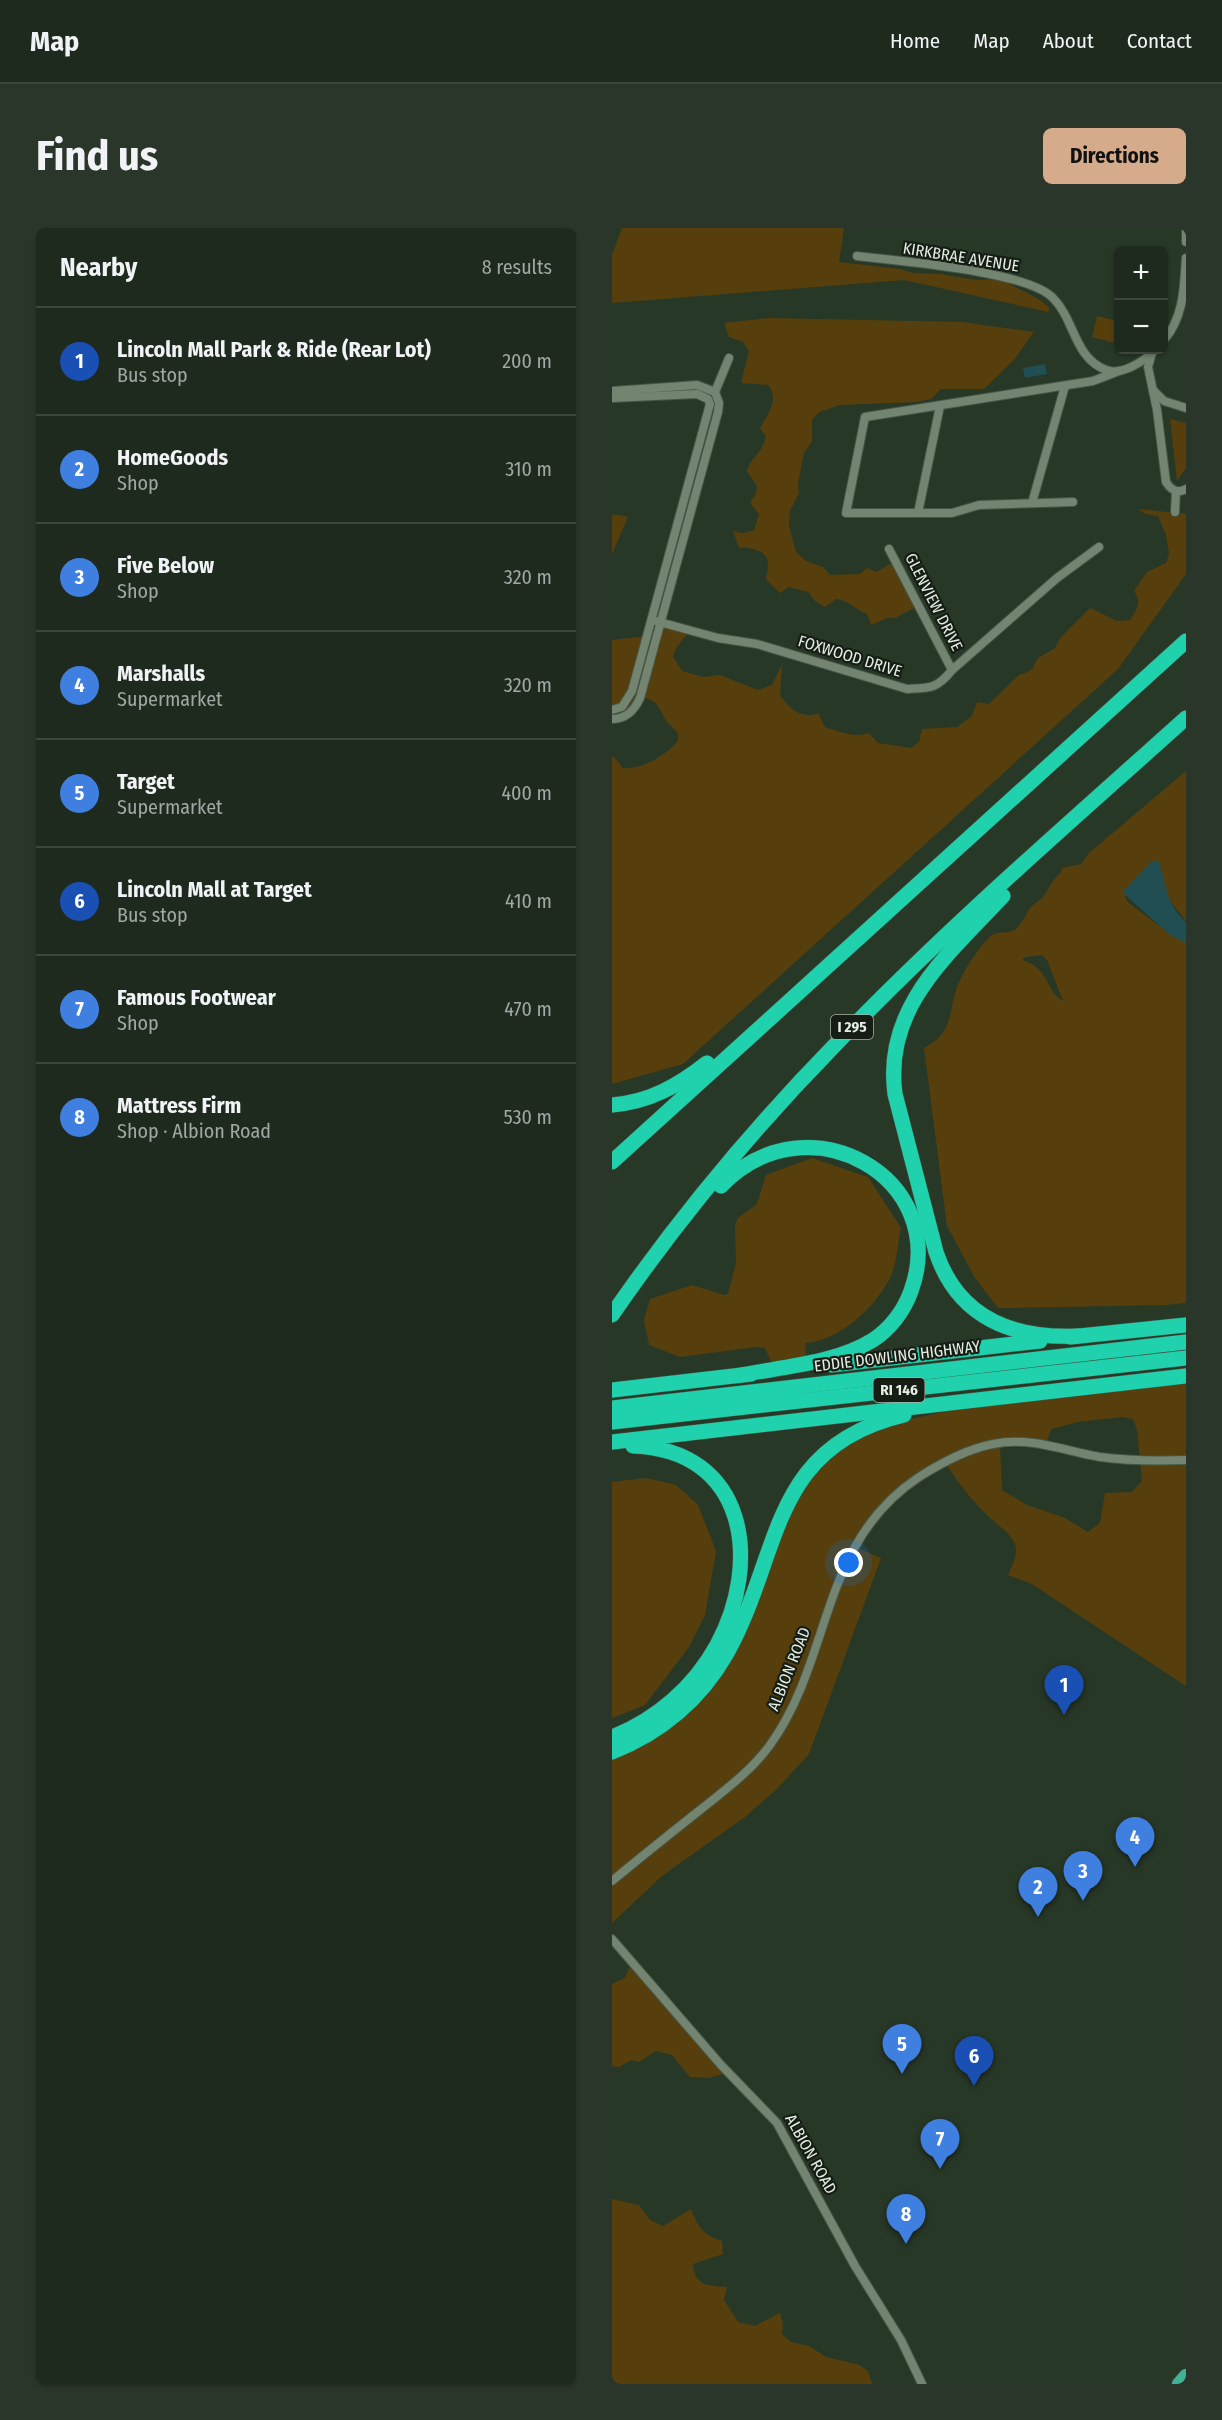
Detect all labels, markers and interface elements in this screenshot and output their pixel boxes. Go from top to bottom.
text: Map [30,25,79,58]
text: Home [890,28,940,54]
text: Map [973,28,1010,54]
text: About [1043,28,1094,54]
text: Contact [1127,28,1192,54]
button: Directions [1043,128,1186,184]
text: Find us [36,131,158,181]
street label: KIRKBRAE AVENUE [902,238,1020,276]
map controls [1114,246,1168,354]
button: + [1114,246,1168,300]
text: Nearby [60,252,137,283]
text: 8 results [482,255,552,279]
button: − [1114,300,1168,354]
text: Lincoln Mall Park & Ride (Rear Lot) [117,336,431,363]
text: 1 [75,349,84,373]
text: 200 m [502,349,552,373]
text: Bus stop [117,363,188,387]
text: HomeGoods [117,444,228,471]
text: 2 [75,457,84,481]
text: 310 m [505,457,552,481]
text: Shop [117,471,159,495]
street label: GLENVIEW DRIVE [901,550,967,654]
text: Five Below [117,552,214,579]
text: 3 [75,565,84,589]
text: 320 m [504,565,552,589]
text: Shop [117,579,159,603]
street label: FOXWOOD DRIVE [796,631,904,681]
text: Marshalls [117,660,205,687]
text: 4 [74,673,85,697]
text: 320 m [504,673,552,697]
text: Supermarket [117,687,223,711]
text: Target [117,768,175,795]
text: 5 [75,781,84,805]
text: 400 m [501,781,552,805]
text: Supermarket [117,795,223,819]
text: Lincoln Mall at Target [117,876,312,903]
text: 6 [74,889,85,913]
text: 410 m [505,889,552,913]
text: Bus stop [117,903,188,927]
text: Famous Footwear [117,984,276,1011]
text: 7 [75,997,84,1021]
text: 470 m [504,997,552,1021]
text: Shop [117,1011,159,1035]
road number: I 295 [831,1015,873,1039]
text: Mattress Firm [117,1092,241,1119]
text: 8 [74,1105,85,1129]
text: 530 m [503,1105,552,1129]
text: Shop · Albion Road [117,1119,271,1143]
street label: EDDIE DOWLING HIGHWAY [813,1336,981,1376]
road number: RI 146 [874,1378,924,1402]
your location [834,1548,863,1577]
street label: ALBION ROAD [764,1625,814,1713]
pin: 1 [1044,1666,1084,1715]
pin: 4 [1116,1818,1154,1867]
pin: 3 [1064,1852,1102,1901]
pin: 2 [1018,1868,1058,1917]
pin: 5 [882,2024,922,2074]
pin: 6 [954,2036,994,2086]
street label: ALBION ROAD [781,2111,841,2197]
pin: 7 [920,2120,960,2169]
pin: 8 [886,2194,926,2244]

